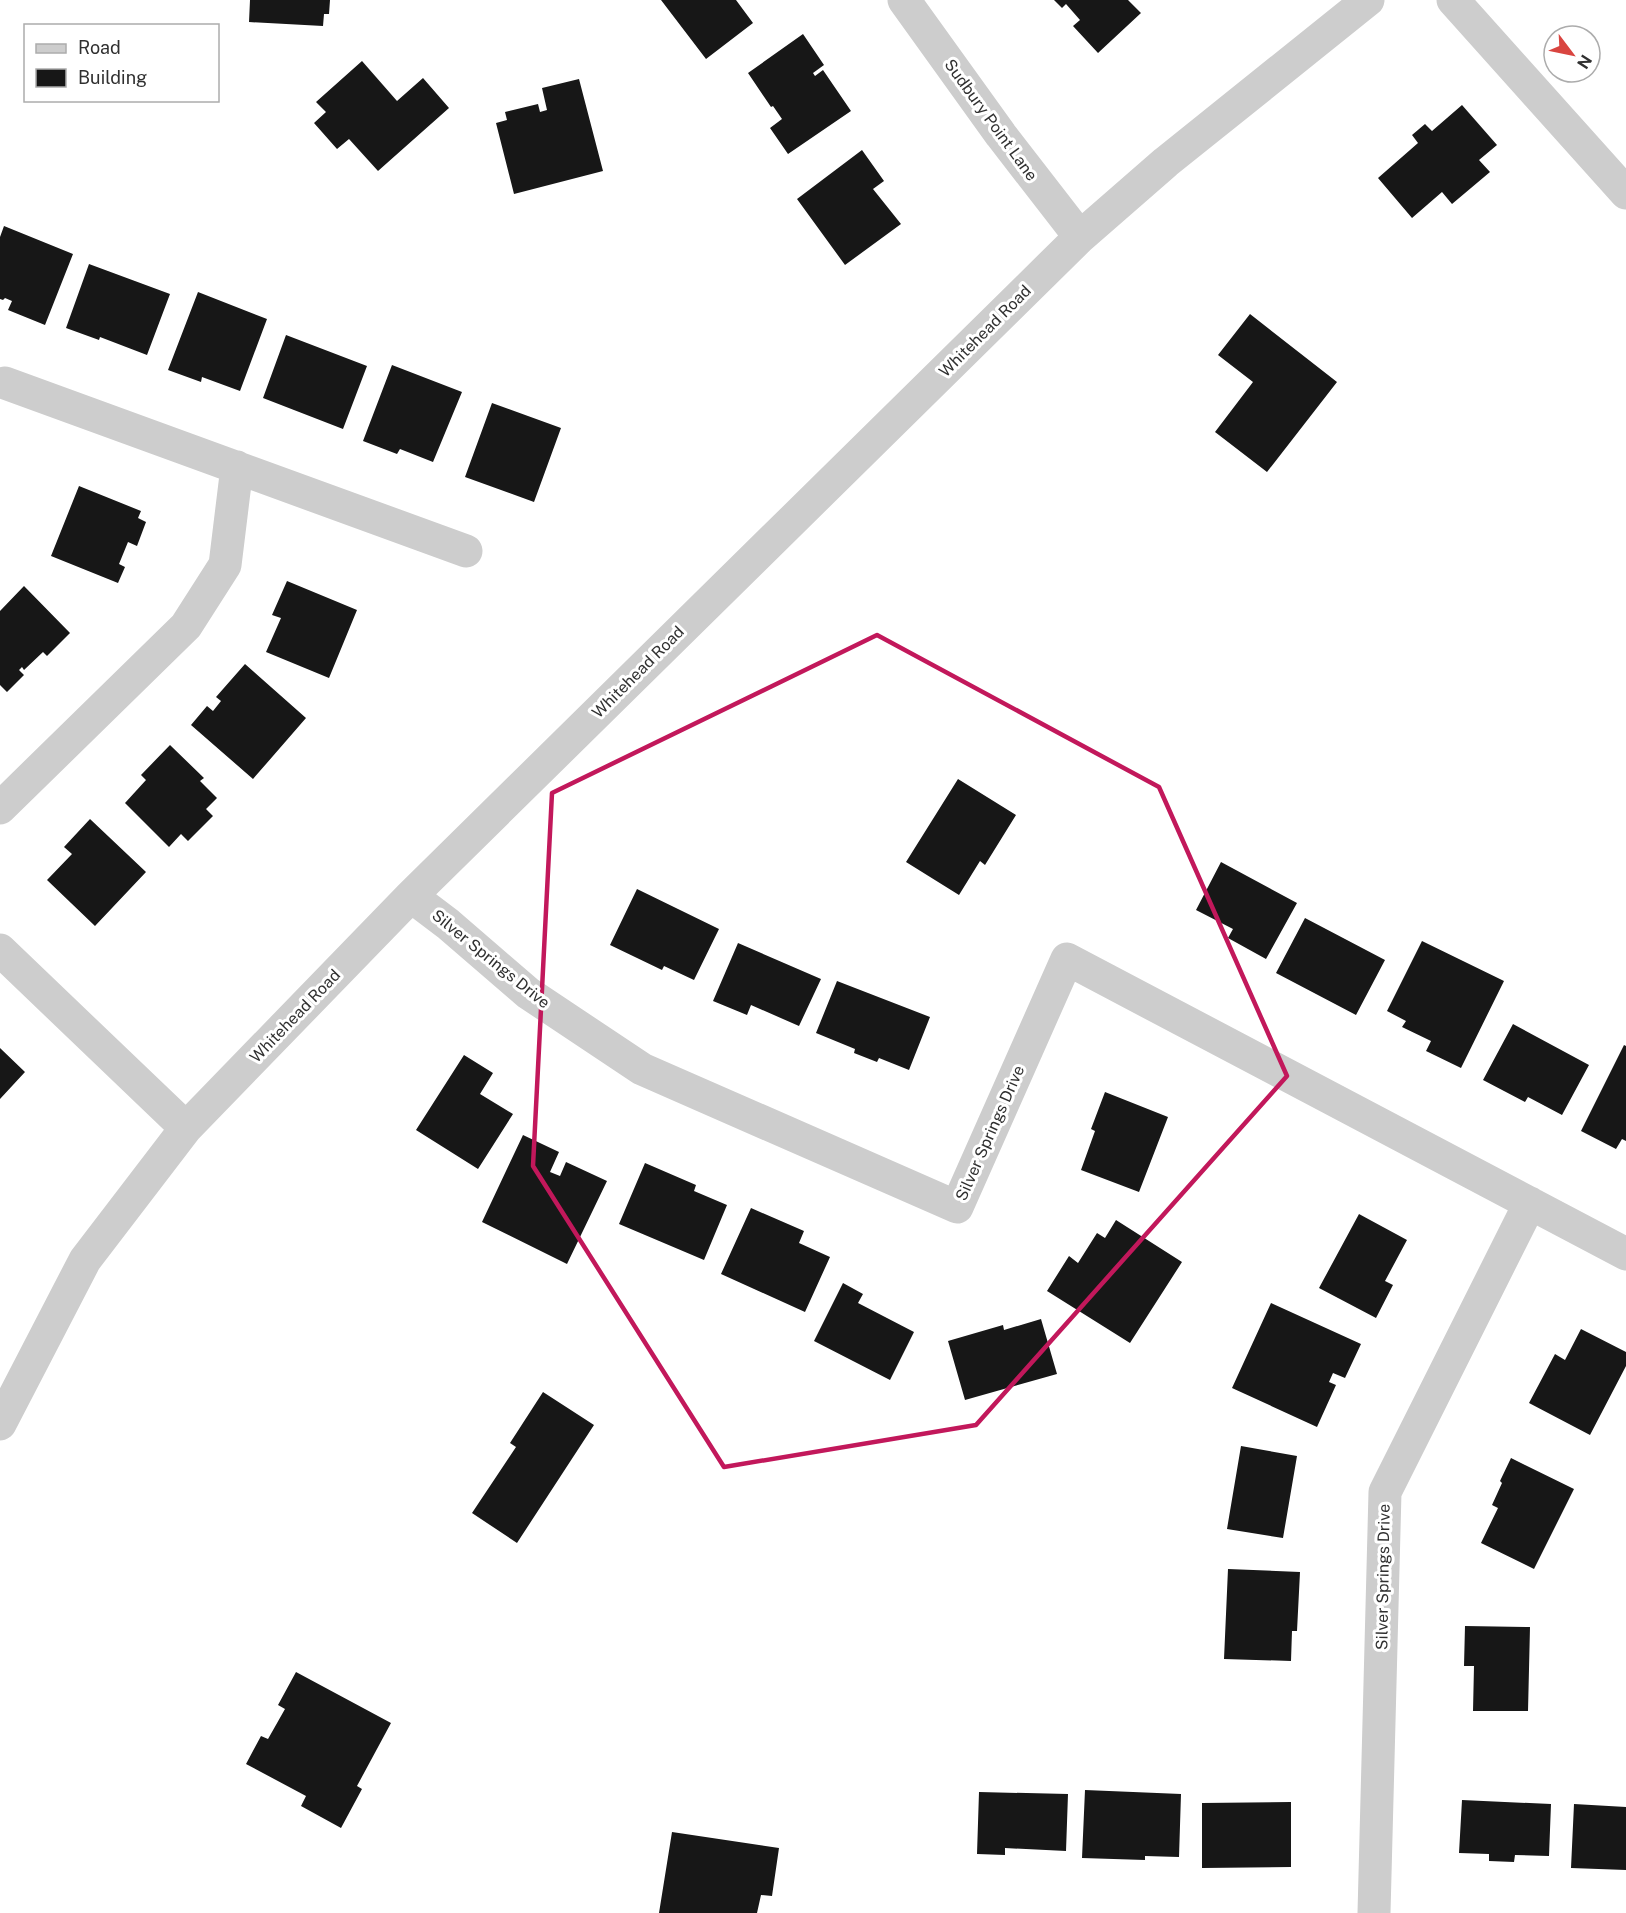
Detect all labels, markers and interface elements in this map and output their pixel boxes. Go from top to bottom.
legend [24,24,219,102]
north arrow [1542,24,1602,84]
text: Road [78,37,121,58]
text: N [1573,51,1596,72]
street label: Sudbury Point Lane [940,55,1042,185]
text: Building [78,67,147,88]
street label: Whitehead Road [935,281,1035,381]
street label: Whitehead Road [588,622,688,722]
street label: Silver Springs Drive [428,906,554,1012]
street label: Whitehead Road [246,966,344,1066]
street label: Silver Springs Drive [952,1062,1028,1204]
street label: Silver Springs Drive [1372,1504,1394,1650]

